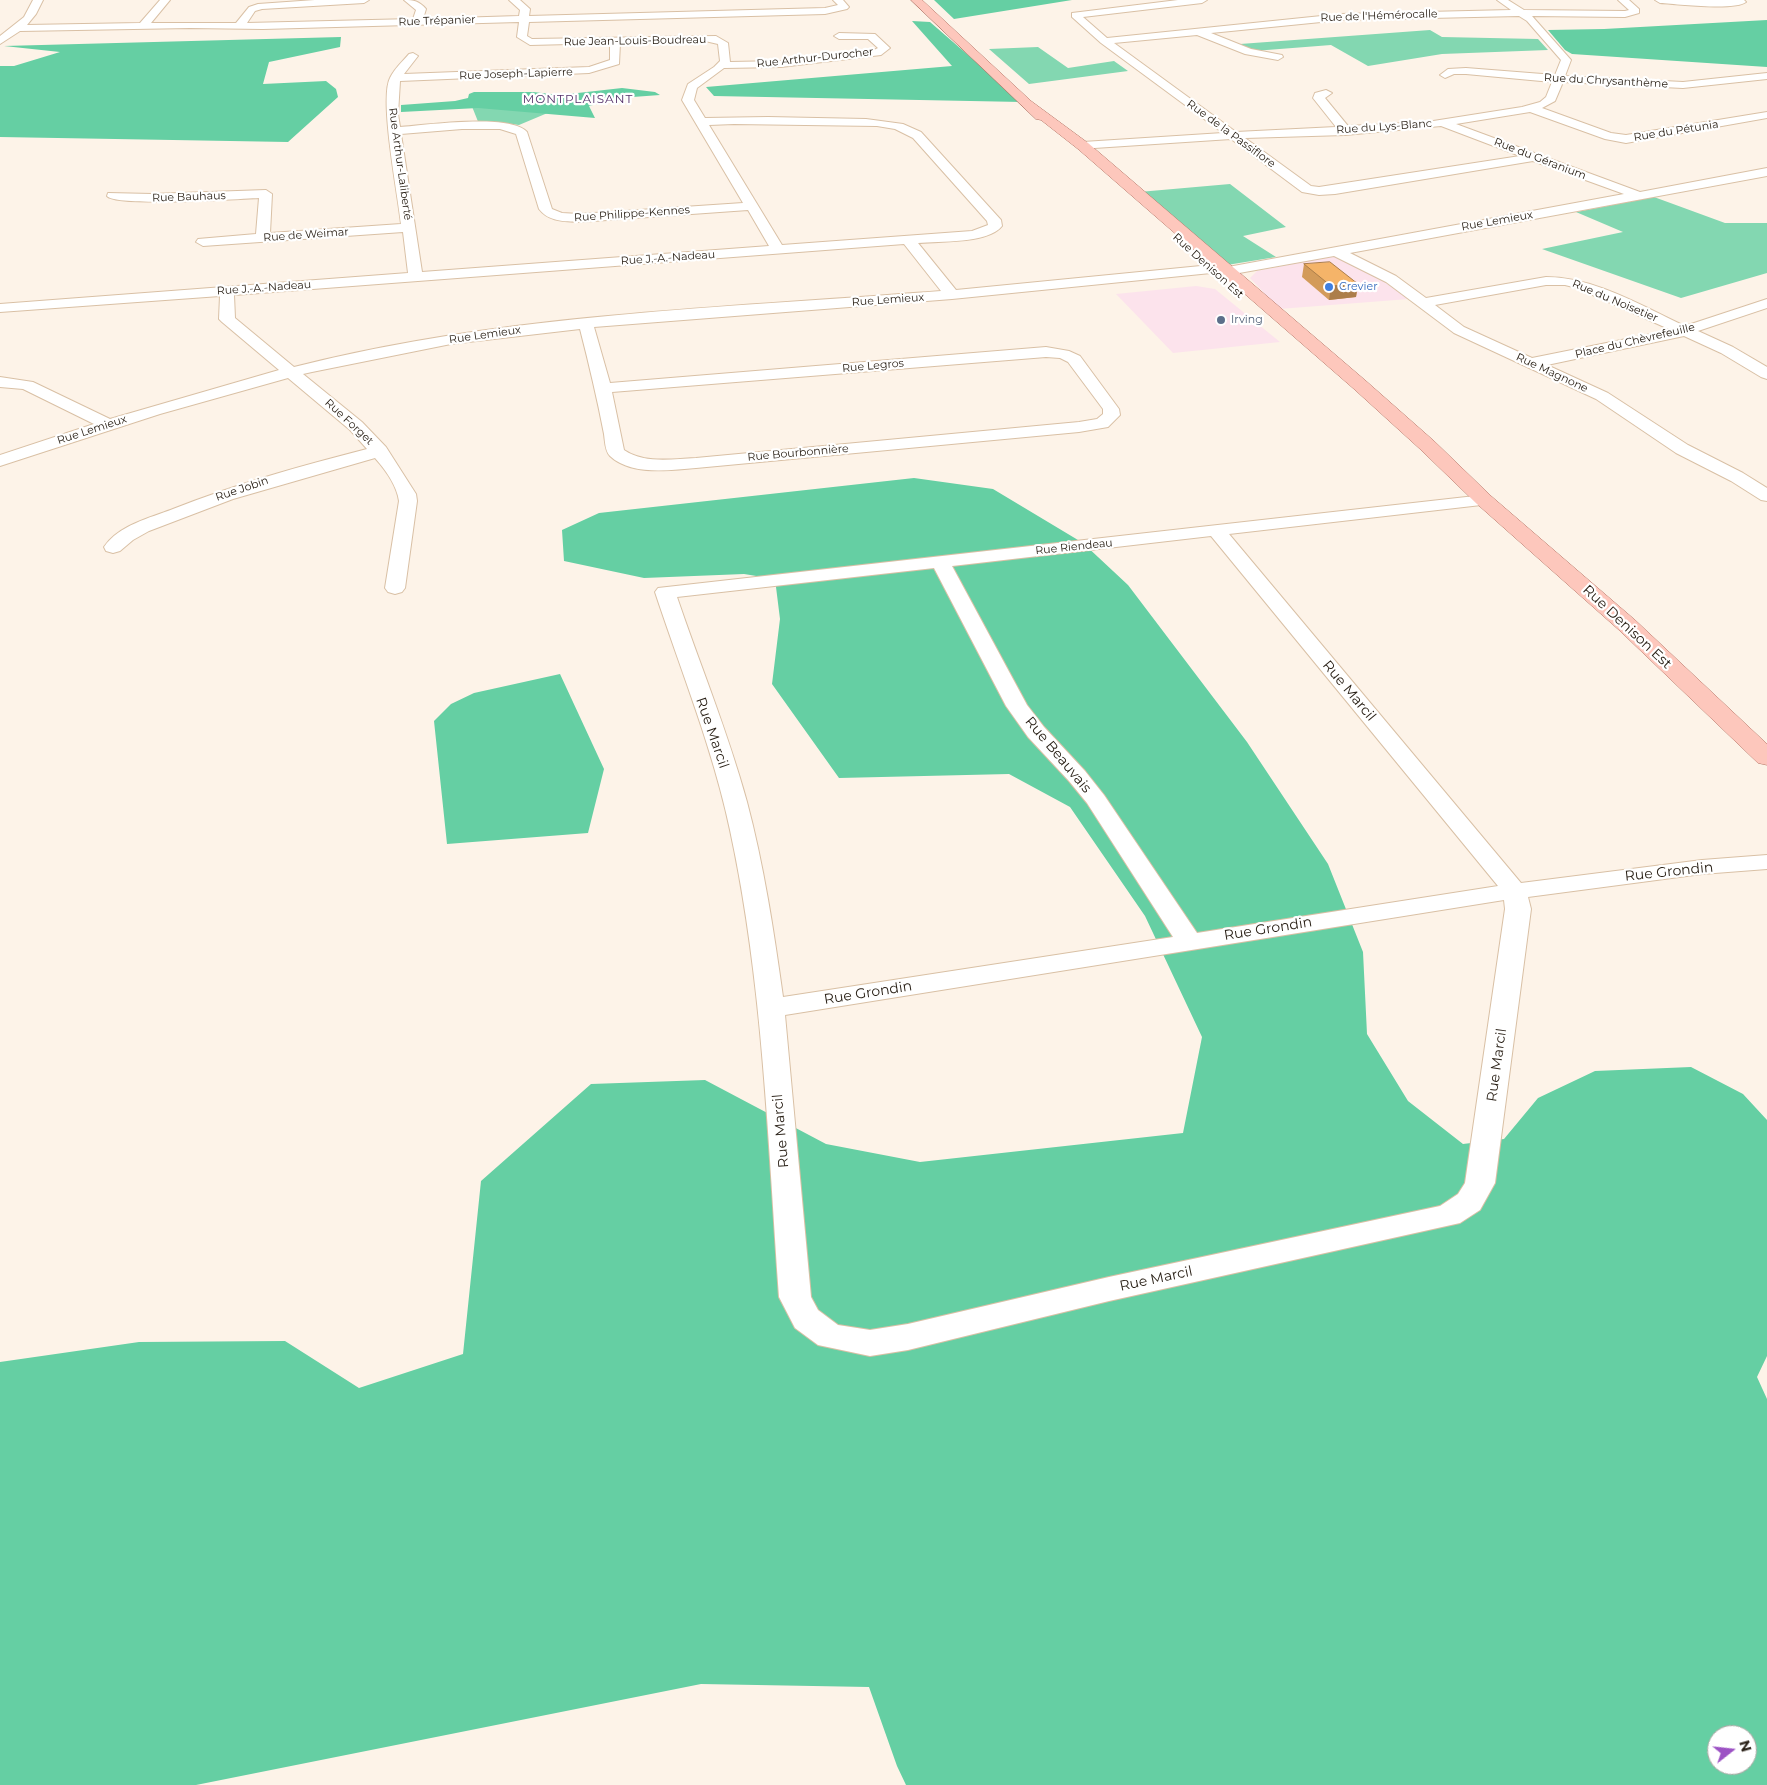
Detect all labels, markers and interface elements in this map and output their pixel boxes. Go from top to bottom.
street label: Rue de l'Hémérocalle [1320,7,1438,25]
street label: Rue Trépanier [398,13,476,29]
street label: Rue Jean-Louis-Boudreau [563,33,707,49]
street label: Rue Arthur-Durocher [756,45,874,71]
street label: Rue Joseph-Lapierre [459,65,573,83]
street label: Rue du Chrysanthème [1544,71,1668,91]
district label: MONTPLAISANT [521,92,635,106]
street label: Rue de la Passiflore [1184,97,1278,171]
street label: Rue Arthur-Laliberté [386,107,414,221]
street label: Rue du Lys-Blanc [1336,117,1432,137]
street label: Rue du Pétunia [1633,118,1719,144]
street label: Rue du Géranium [1492,135,1588,183]
street label: Rue Bauhaus [152,189,226,205]
street label: Rue Philippe-Kennes [574,203,690,225]
street label: Rue Lemieux [1460,208,1534,234]
street label: Rue de Weimar [263,225,349,245]
street label: Rue Denison Est [1170,231,1246,301]
street label: Rue J.-A.-Nadeau [620,248,716,268]
street label: Rue du Noisetier [1570,277,1660,325]
street label: Rue J.-A.-Nadeau [216,278,312,298]
place label: Crevier [1339,280,1378,294]
marker: Crevier [1323,281,1335,293]
street label: Rue Lemieux [851,291,925,309]
place label: Irving [1231,313,1263,327]
marker: Irving [1215,314,1227,326]
street label: Place du Chèvrefeuille [1574,321,1696,361]
street label: Rue Lemieux [448,323,522,347]
street label: Rue Magnone [1514,351,1590,395]
street label: Rue Legros [842,357,904,375]
street label: Rue Forget [322,396,376,448]
street label: Rue Lemieux [56,413,128,447]
street label: Rue Bourbonnière [747,442,849,464]
street label: Rue Jobin [214,474,270,504]
street label: Rue Riendeau [1035,536,1113,558]
street label: Rue Denison Est [1579,581,1675,673]
street label: Rue Marcil [1319,657,1379,725]
street label: Rue Marcil [692,695,732,771]
street label: Rue Beauvais [1021,713,1095,797]
street label: Rue Grondin [1624,859,1714,885]
street label: Rue Grondin [1223,914,1313,944]
street label: Rue Grondin [823,978,913,1008]
street label: Rue Marcil [1484,1027,1510,1103]
street label: Rue Marcil [769,1093,793,1169]
street label: Rue Marcil [1118,1263,1194,1295]
north arrow [1707,1725,1757,1775]
text: N [1735,1738,1756,1754]

